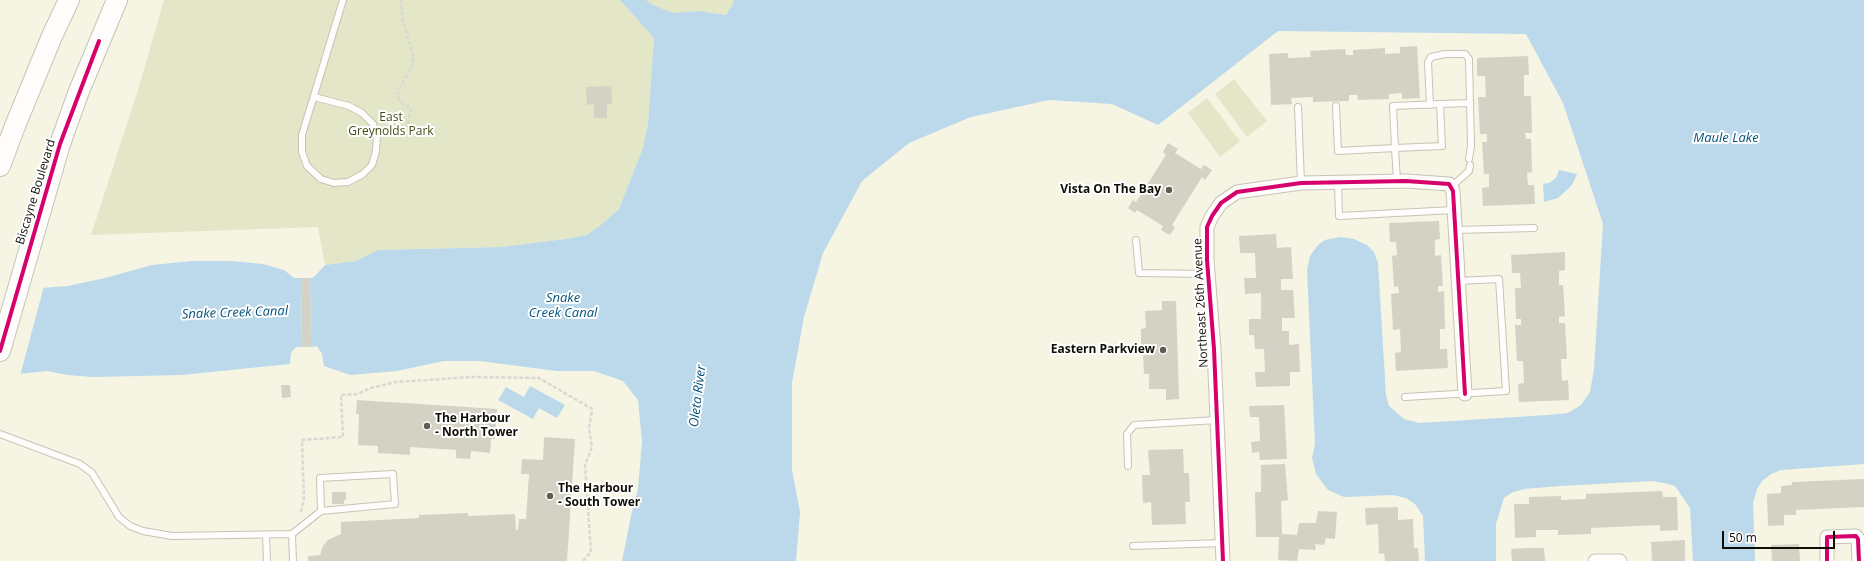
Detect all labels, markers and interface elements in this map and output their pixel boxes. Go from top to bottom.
park label: East Greynolds Park [348,111,434,139]
water label: Maule Lake [1693,130,1759,146]
street label: Biscayne Boulevard [13,138,59,246]
place label: Vista On The Bay [1060,183,1161,197]
marker: Vista On The Bay [1164,185,1174,195]
street label: Northeast 26th Avenue [1190,238,1212,368]
water label: Snake Creek Canal [529,290,597,321]
water label: Snake Creek Canal [182,303,288,323]
place label: Eastern Parkview [1051,343,1155,357]
marker: Eastern Parkview [1158,345,1168,355]
water label: Oleta River [686,364,710,428]
place label: The Harbour - North Tower [435,412,518,440]
marker: The Harbour - North Tower [422,421,432,431]
place label: The Harbour - South Tower [558,482,640,510]
marker: The Harbour - South Tower [545,491,555,501]
scale bar [1724,523,1837,549]
text: 50 m [1729,529,1757,546]

